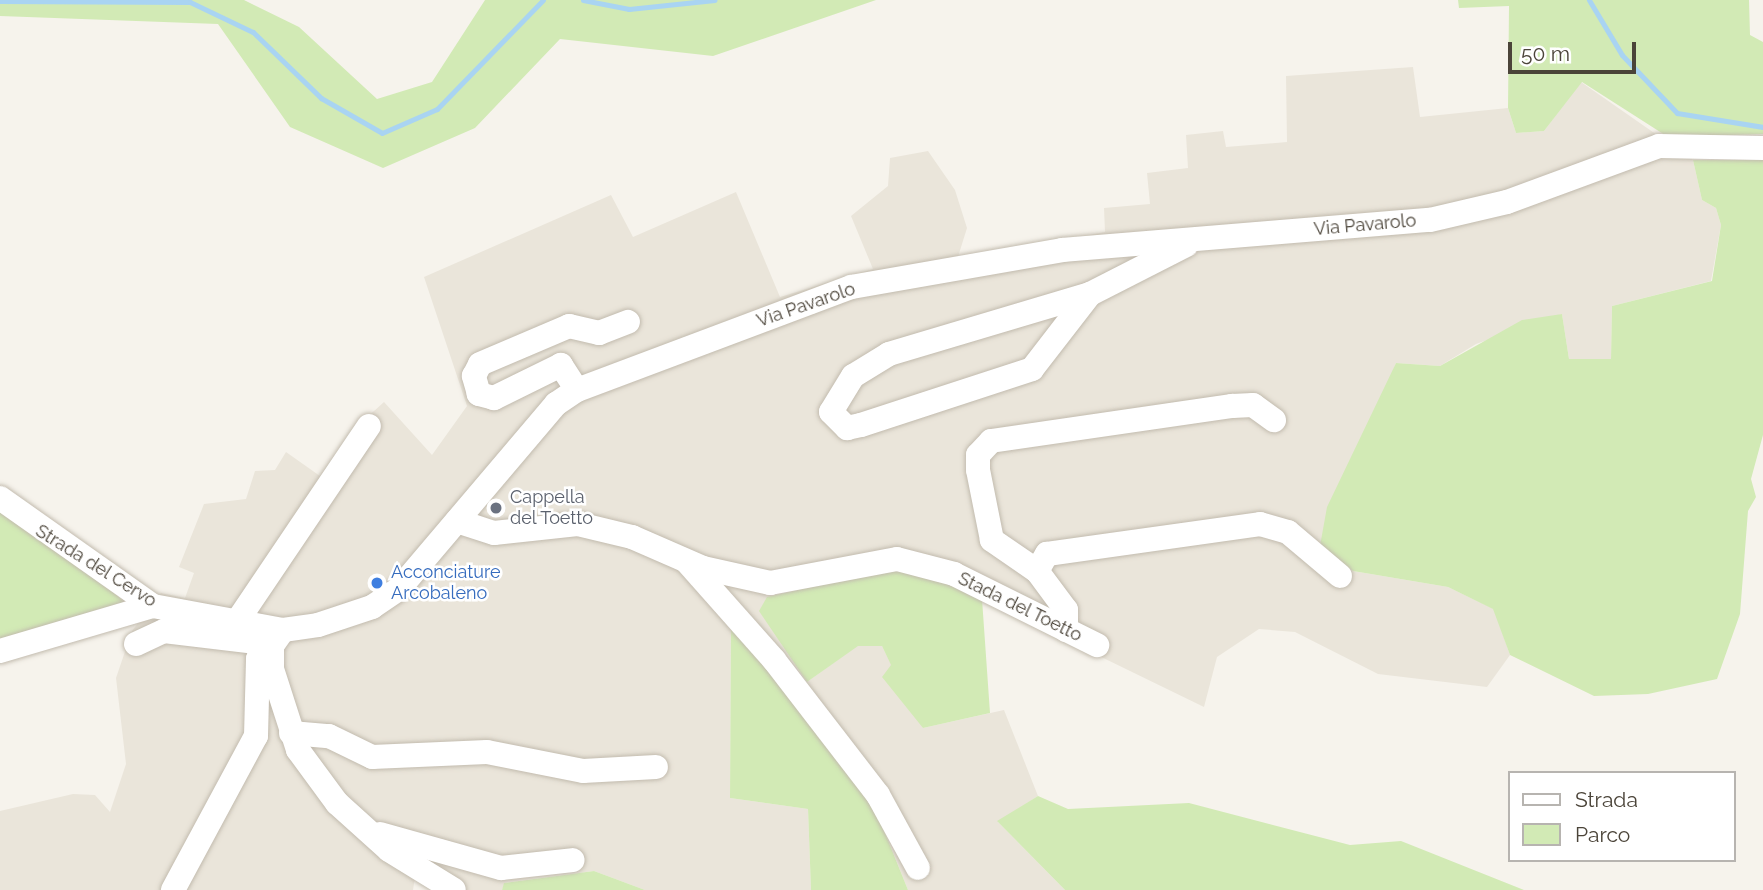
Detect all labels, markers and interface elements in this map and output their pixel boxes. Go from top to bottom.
scale bar [1511,28,1639,72]
text: 50 m [1521,41,1570,66]
street label: Via Pavarolo [1313,210,1417,240]
street label: Via Pavarolo [754,278,858,332]
place label: Cappella del Toetto [510,487,594,530]
marker: Cappella del Toetto [488,500,504,516]
street label: Strada del Cervo [31,520,161,612]
place label: Acconciature Arcobaleno [391,562,501,604]
street label: Stada del Toetto [954,567,1086,647]
marker: Acconciature Arcobaleno [369,575,385,591]
legend [1508,771,1735,862]
text: Strada [1575,787,1638,812]
text: Parco [1575,822,1630,847]

